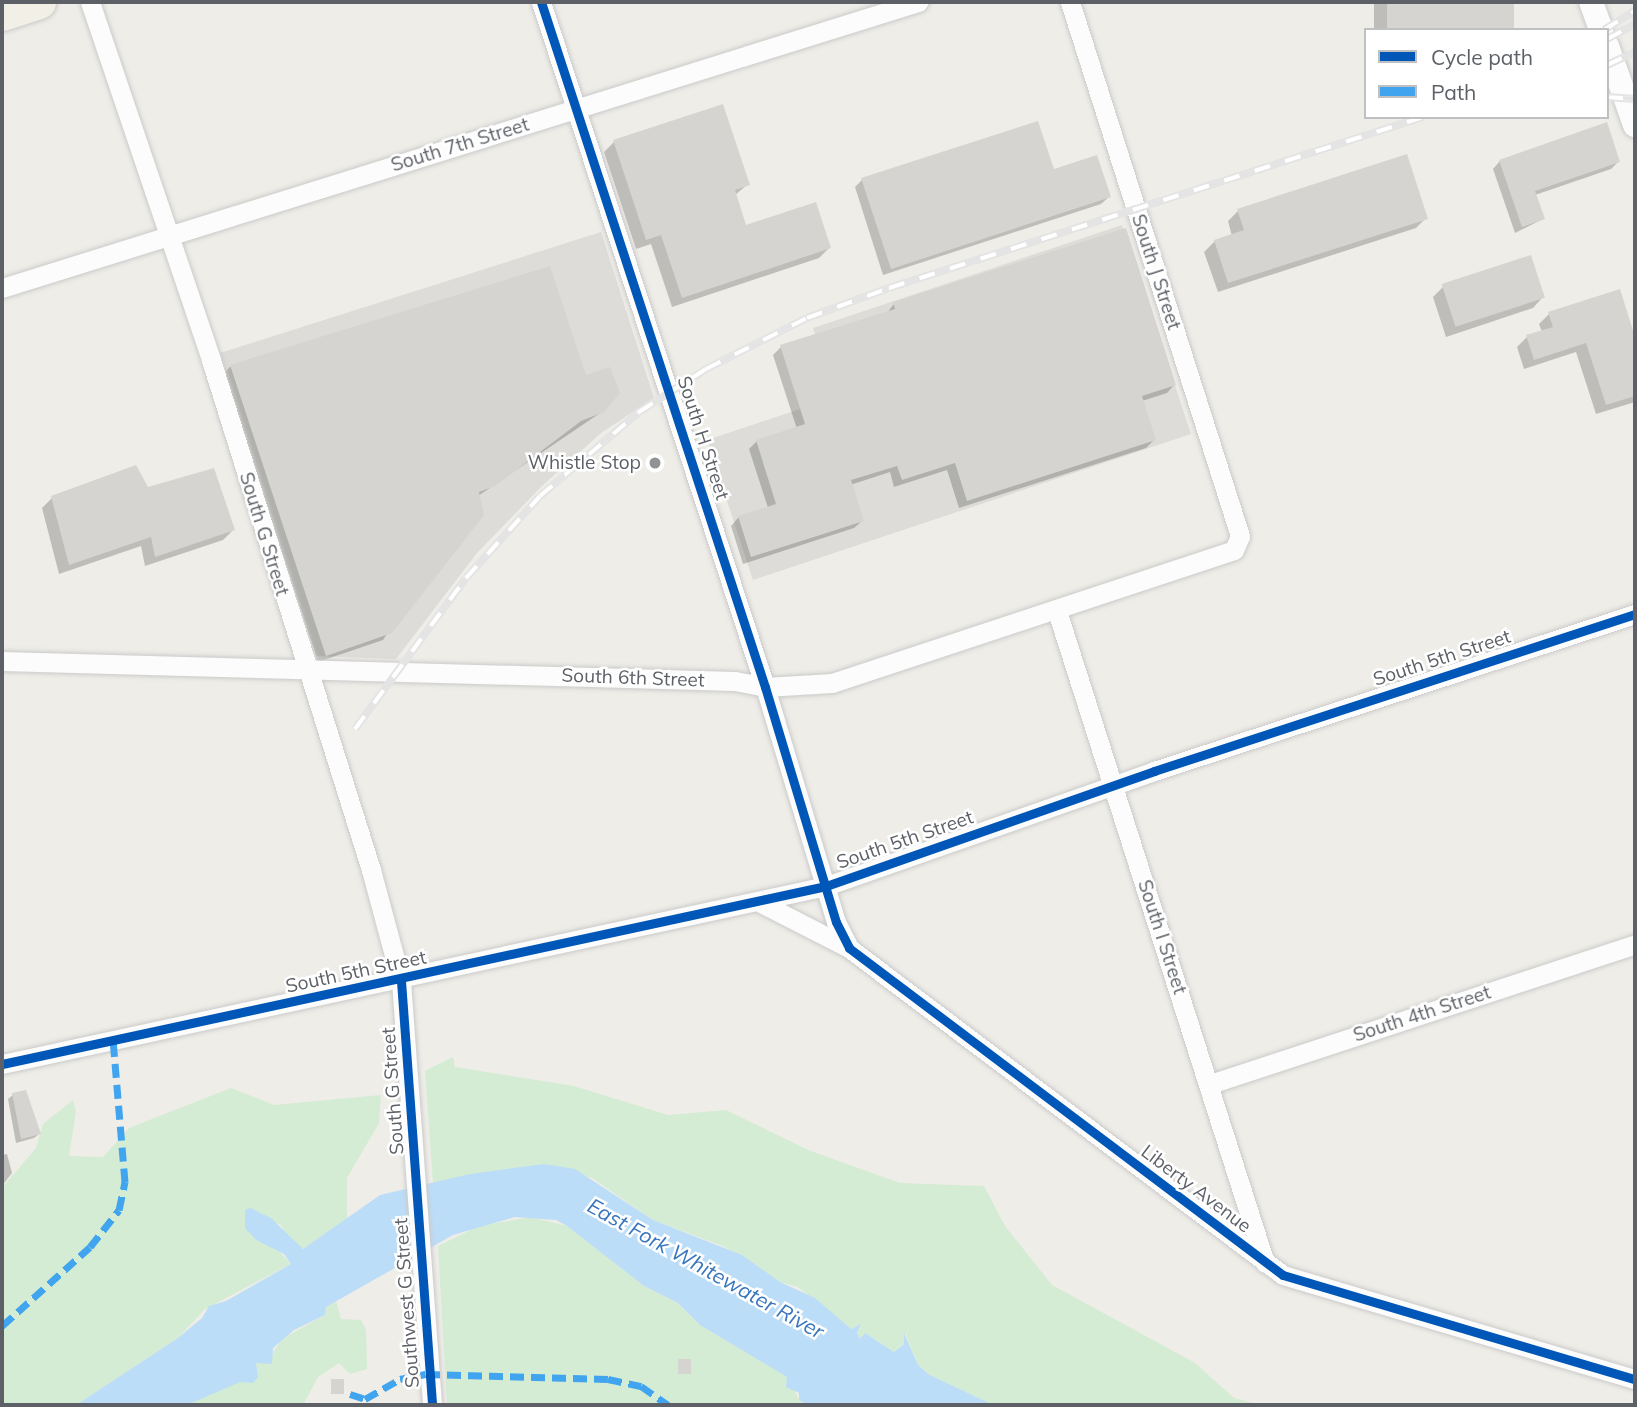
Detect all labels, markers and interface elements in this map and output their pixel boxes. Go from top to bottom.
legend [1364,28,1609,119]
text: Cycle path [1431,44,1533,70]
text: Path [1431,79,1476,105]
street label: South 7th Street [388,113,532,177]
street label: South J Street [1127,211,1185,333]
street label: South H Street [672,373,734,503]
place label: Whistle Stop [528,452,641,474]
marker: Whistle Stop [647,455,663,471]
street label: South G Street [234,470,294,598]
street label: South 5th Street [1370,625,1514,691]
street label: South 6th Street [561,664,705,692]
street label: South 5th Street [834,806,976,874]
street label: South I Street [1133,877,1191,997]
street label: South 5th Street [284,946,428,998]
street label: South 4th Street [1350,981,1494,1047]
street label: South G Street [377,1026,409,1156]
street label: Liberty Avenue [1136,1140,1256,1238]
water label: East Fork Whitewater River [583,1192,829,1344]
street label: Southwest G Street [390,1217,424,1389]

